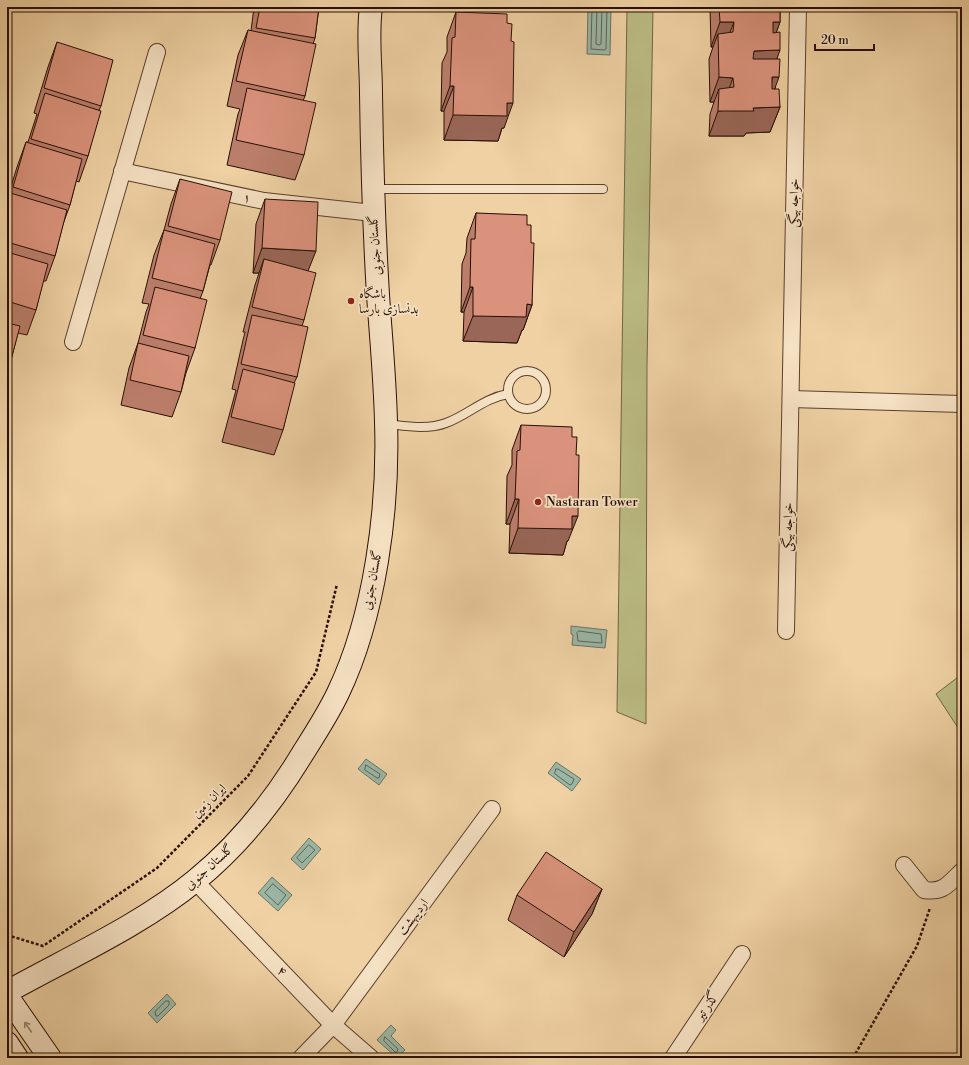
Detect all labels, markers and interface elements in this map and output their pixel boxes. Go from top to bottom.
scale bar [815,26,874,52]
text: 20 m [821,33,849,48]
street label: خواجه بیگی [786,178,803,228]
street label: ۱ [242,189,252,207]
street label: گلستان جنوبی [365,214,386,276]
place label: باشگاه بدنسازی بارسا [359,285,418,317]
marker: باشگاه بدنسازی بارسا [346,296,356,306]
place label: Nastaran Tower [546,494,638,510]
marker: Nastaran Tower [533,497,543,507]
street label: خواجه بیگی [780,502,797,552]
street label: گلستان جنوبی [358,549,387,611]
street label: ایران زمین [188,780,230,822]
street label: گلستان جنوبی [181,841,238,894]
street label: اردیبهشت [394,895,432,938]
street label: ۴ [274,963,291,980]
street label: گذر تیر [689,987,723,1025]
one-way arrow [24,1022,32,1033]

